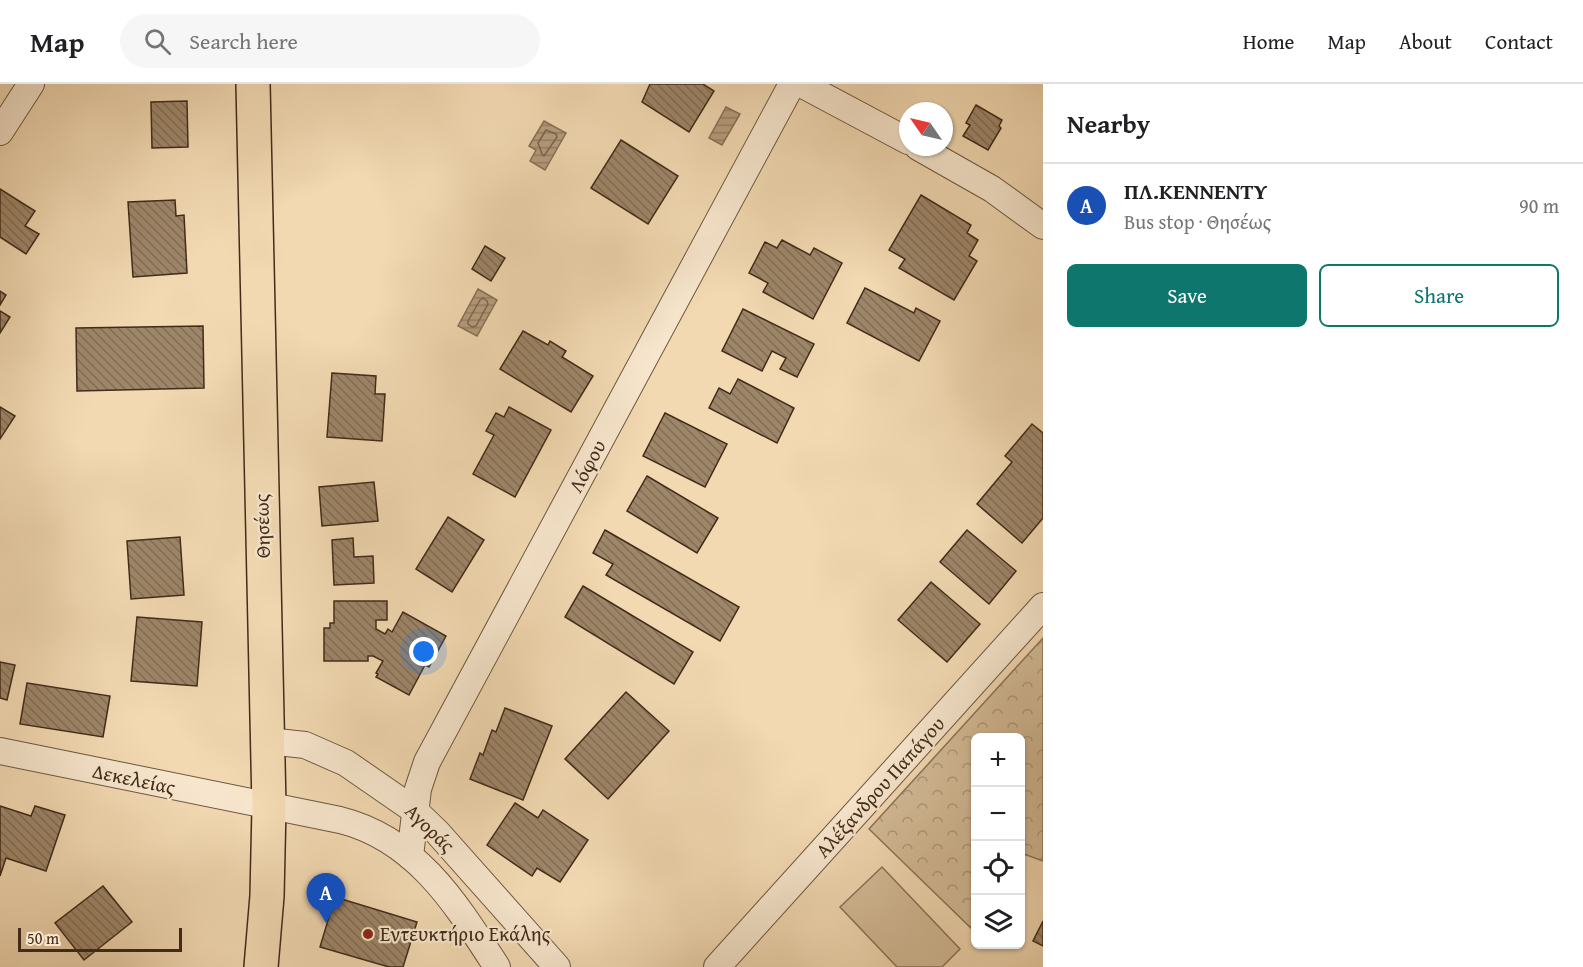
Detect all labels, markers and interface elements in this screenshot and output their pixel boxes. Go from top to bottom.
search box [120,14,540,68]
text: Map [30,21,84,62]
icon: search [141,25,174,58]
text: Search here [189,25,298,57]
text: Home [1243,26,1294,57]
text: Map [1327,26,1366,57]
text: About [1399,26,1452,57]
text: Contact [1485,26,1553,57]
north arrow [899,102,953,156]
text: Nearby [1067,104,1150,143]
text: ΠΛ.ΚΕΝΝΕΝΤΥ [1124,175,1267,207]
text: A [1080,191,1093,220]
text: 90 m [1519,191,1559,220]
text: Bus stop · Θησέως [1124,207,1271,236]
button: Save [1067,264,1307,327]
button: Share [1319,264,1559,327]
street label: Λόφου [561,434,612,497]
street label: Θησέως [246,493,277,559]
your location [409,637,438,666]
street label: Αλέξανδρου Παπάγου [808,710,951,864]
map controls [971,733,1025,949]
button: + [971,733,1025,787]
street label: Δεκελείας [90,756,179,802]
button: − [971,787,1025,841]
street label: Αγοράς [399,797,462,859]
button: locate [971,841,1025,895]
pin: A [306,874,346,923]
button: layers [971,895,1025,949]
place label: Εντευκτήριο Εκάλης [380,919,551,948]
scale bar [18,925,182,952]
text: 50 m [27,926,59,950]
marker: Εντευκτήριο Εκάλης [361,927,375,941]

